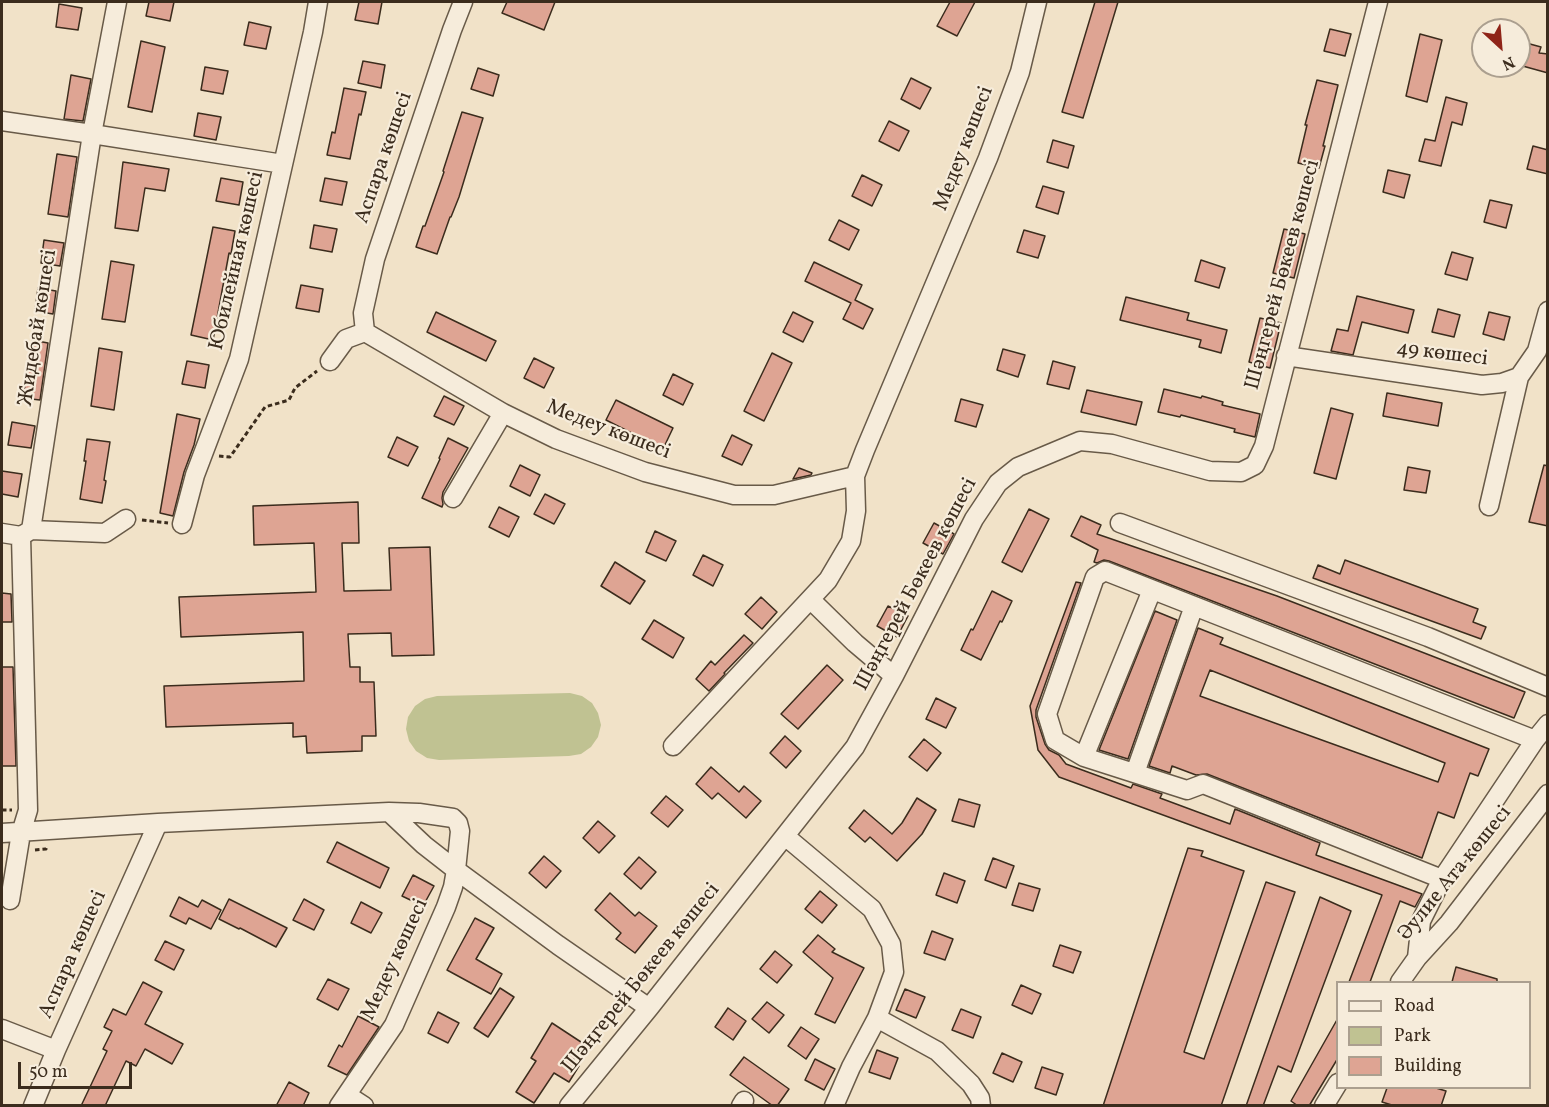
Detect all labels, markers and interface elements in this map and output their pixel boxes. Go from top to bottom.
north arrow [1471,18,1531,78]
text: N [1498,50,1518,75]
street label: Медеу көшесі [930,83,1000,215]
street label: Аспара көшесі [351,89,419,227]
street label: Шәңгерей Бөкеев көшесі [1241,157,1327,393]
street label: Юбилейная көшесі [205,169,271,353]
street label: Жидебай көшесі [14,248,64,408]
street label: 49 көшесі [1395,337,1489,373]
street label: Медеу көшесі [542,396,674,466]
street label: Шәңгерей Бөкеев көшесі [850,474,984,696]
street label: Әулие Ата көшесі [1394,801,1518,947]
street label: Шәңгерей Бөкеев көшесі [557,879,727,1079]
street label: Аспара көшесі [34,887,114,1023]
street label: Медеу көшесі [357,895,435,1025]
legend [1336,981,1531,1089]
text: Road [1394,994,1435,1019]
text: Park [1394,1024,1431,1049]
scale bar [21,1050,135,1088]
text: Building [1394,1054,1462,1079]
text: 50 m [29,1060,68,1085]

